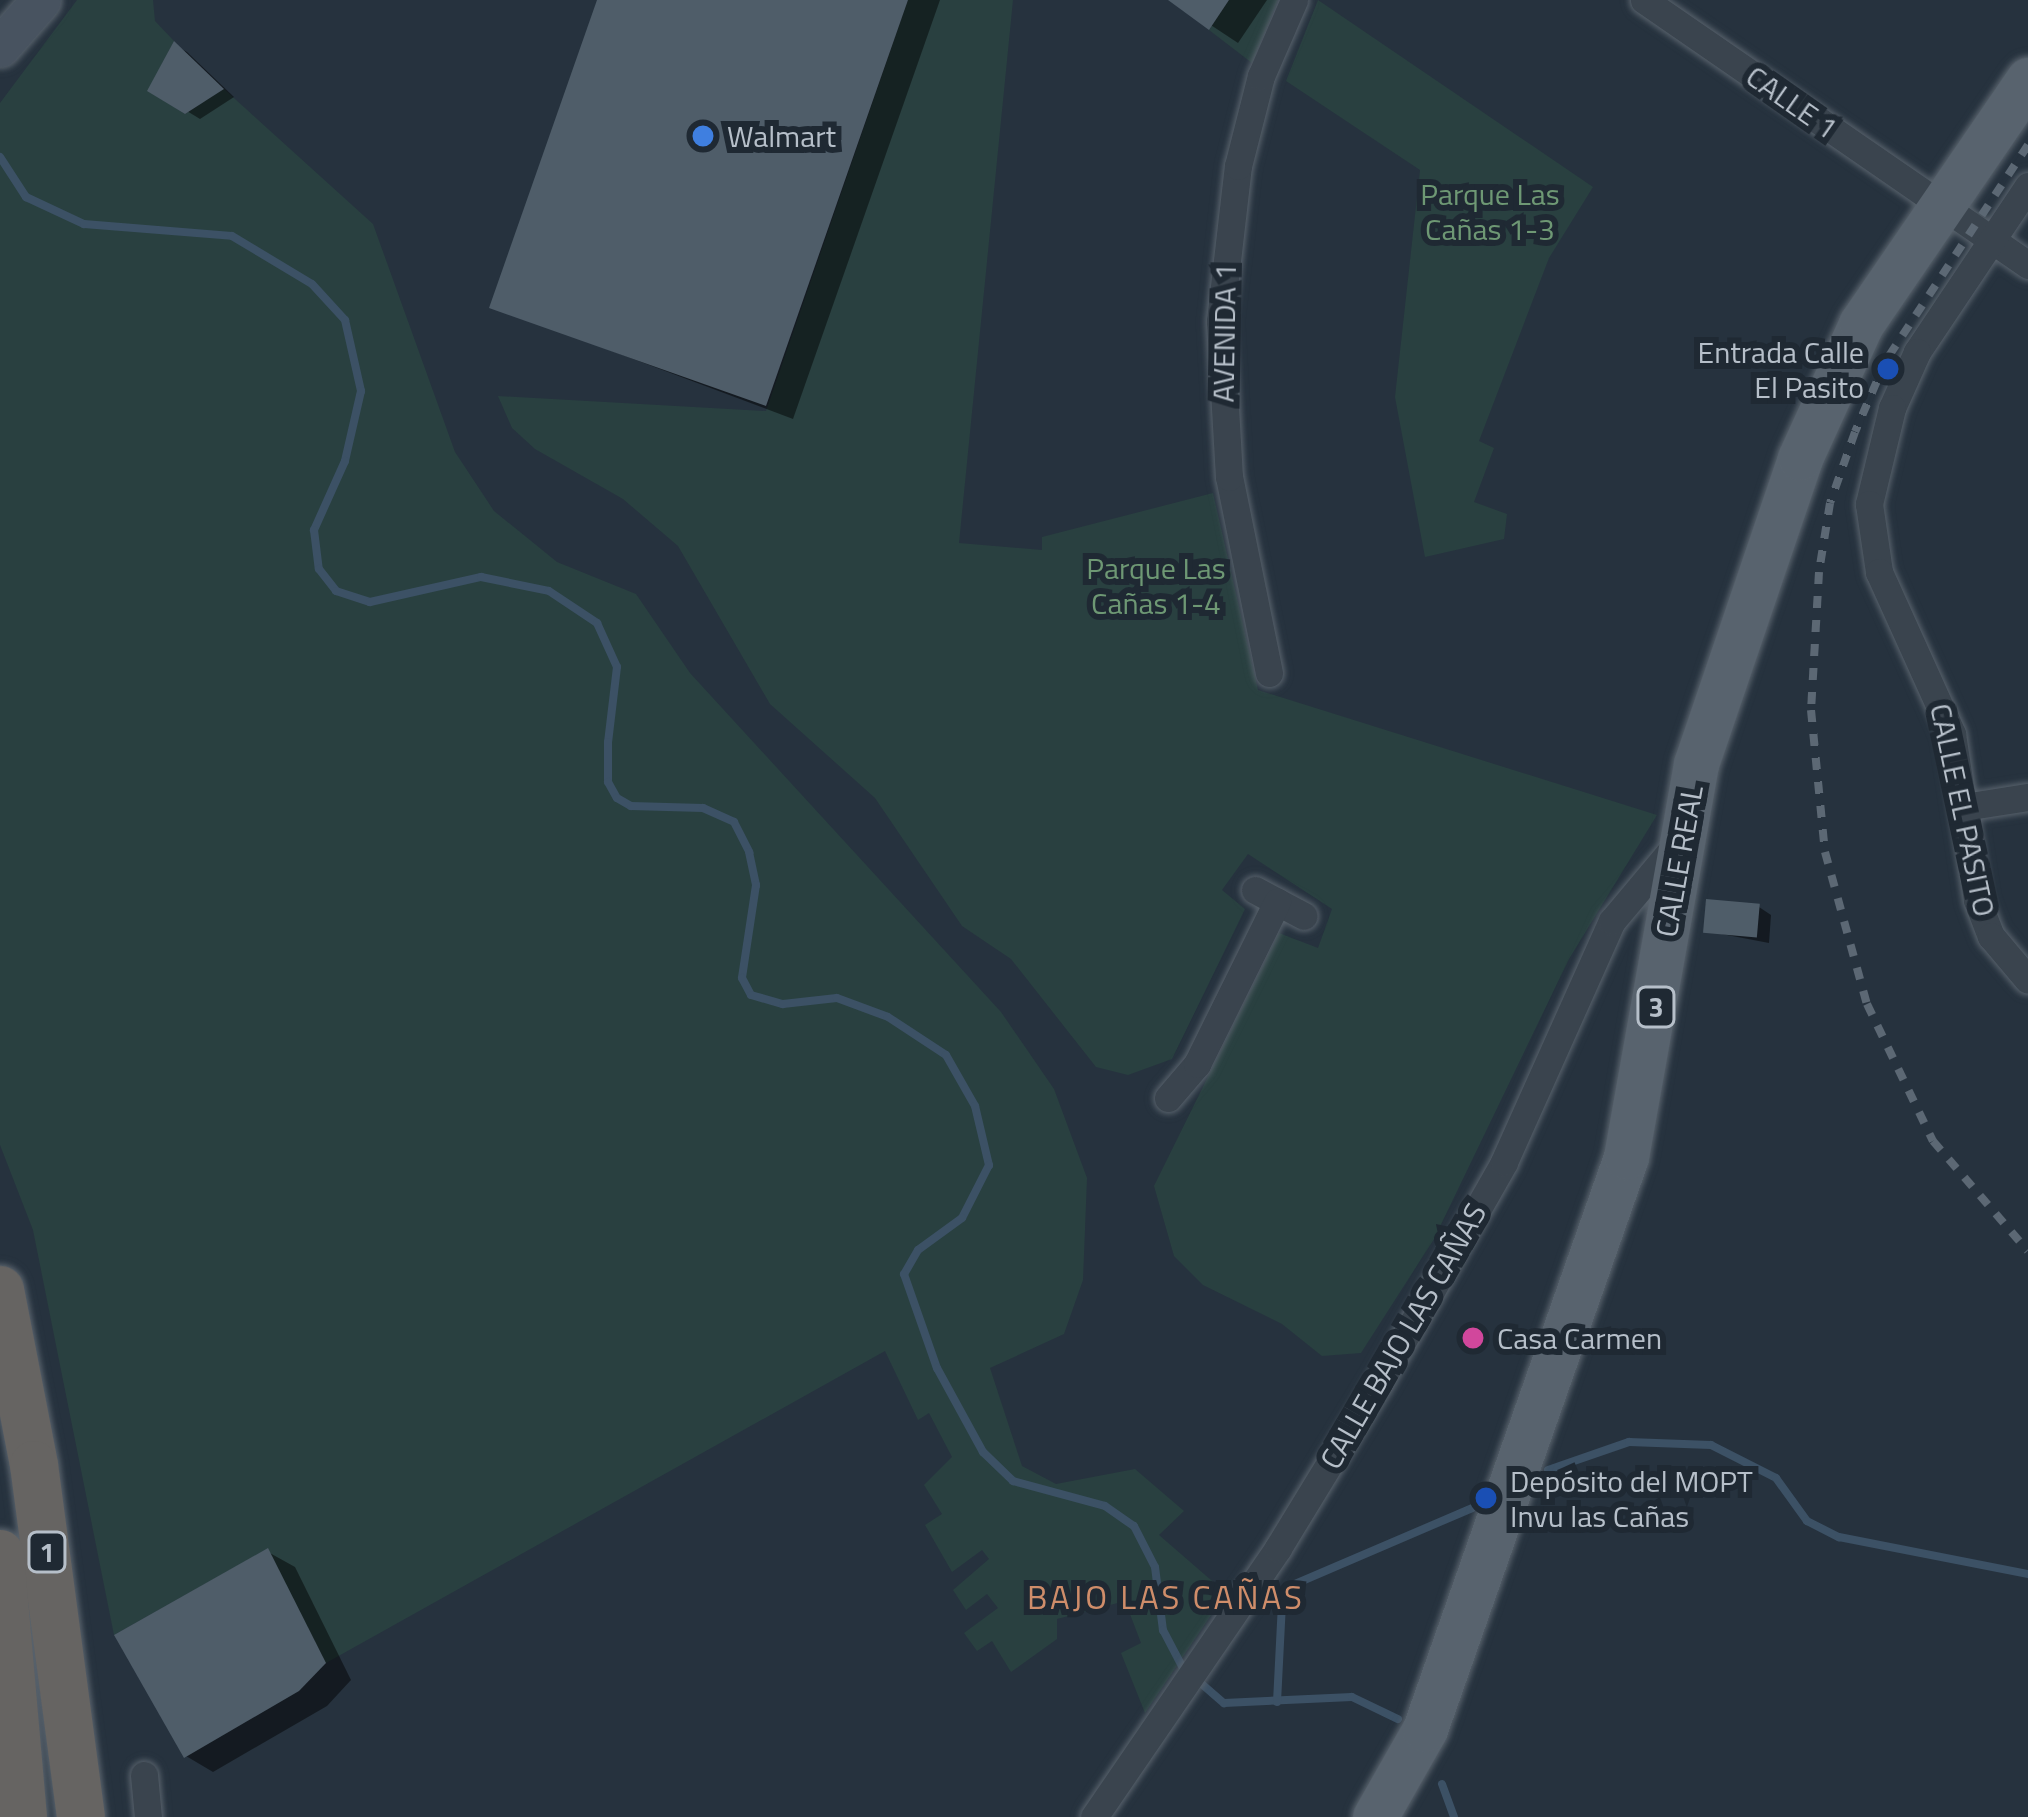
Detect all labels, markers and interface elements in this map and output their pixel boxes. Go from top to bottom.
street label: CALLE 1 [1740,58,1844,146]
place label: Walmart [727,118,836,154]
marker: Walmart [690,123,716,149]
park label: Parque Las Cañas 1-3 [1420,176,1560,246]
street label: AVENIDA 1 [1205,263,1243,403]
place label: Entrada Calle El Pasito [1698,334,1864,404]
marker: Entrada Calle El Pasito [1875,356,1901,382]
park label: Parque Las Cañas 1-4 [1086,550,1226,620]
street label: CALLE EL PASITO [1923,700,2003,920]
street label: CALLE REAL [1648,782,1710,940]
road number: 3 [1635,986,1677,1028]
street label: CALLE BAJO LAS CAÑAS [1312,1197,1494,1475]
place label: Casa Carmen [1497,1320,1662,1356]
marker: Casa Carmen [1460,1325,1486,1351]
place label: Depósito del MOPT Invu las Cañas [1510,1463,1753,1534]
marker: Depósito del MOPT Invu las Cañas [1473,1485,1499,1511]
road number: 1 [26,1531,68,1573]
district label: BAJO LAS CAÑAS [1027,1578,1305,1618]

